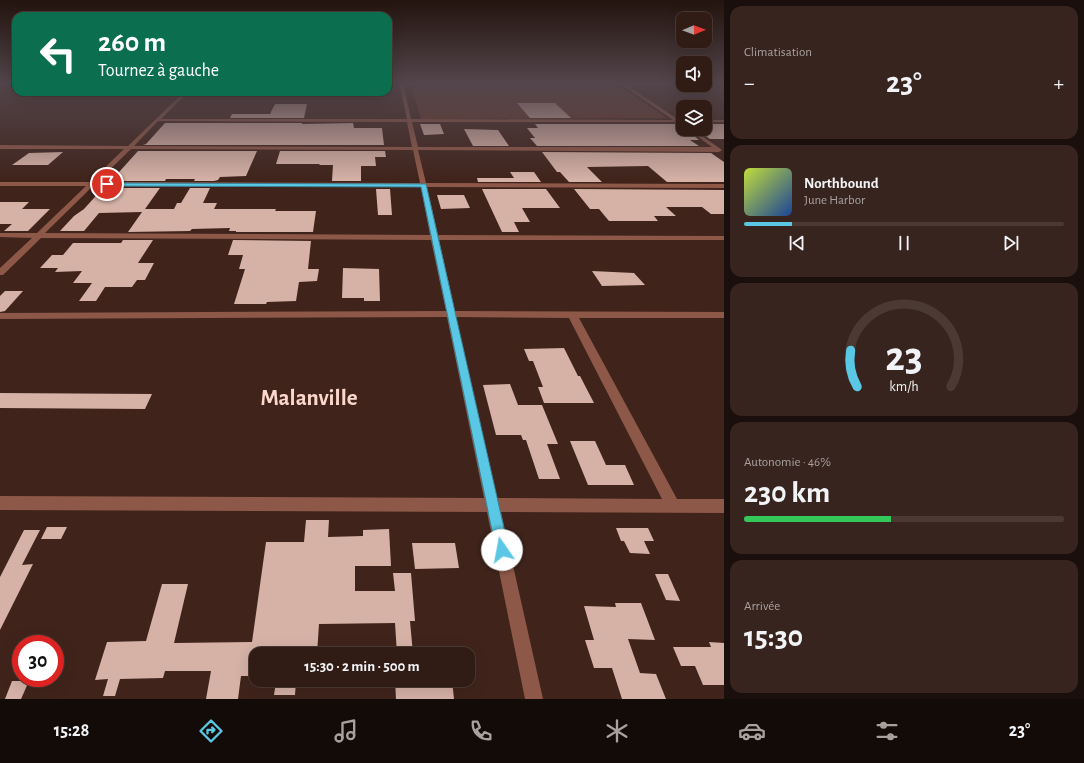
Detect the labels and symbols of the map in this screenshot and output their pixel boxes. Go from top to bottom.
north arrow [676,12,712,48]
pin [90,167,124,201]
district label: Malanville [260,387,358,410]
position arrow [481,529,523,571]
speed limit sign: 30 [12,635,64,687]

